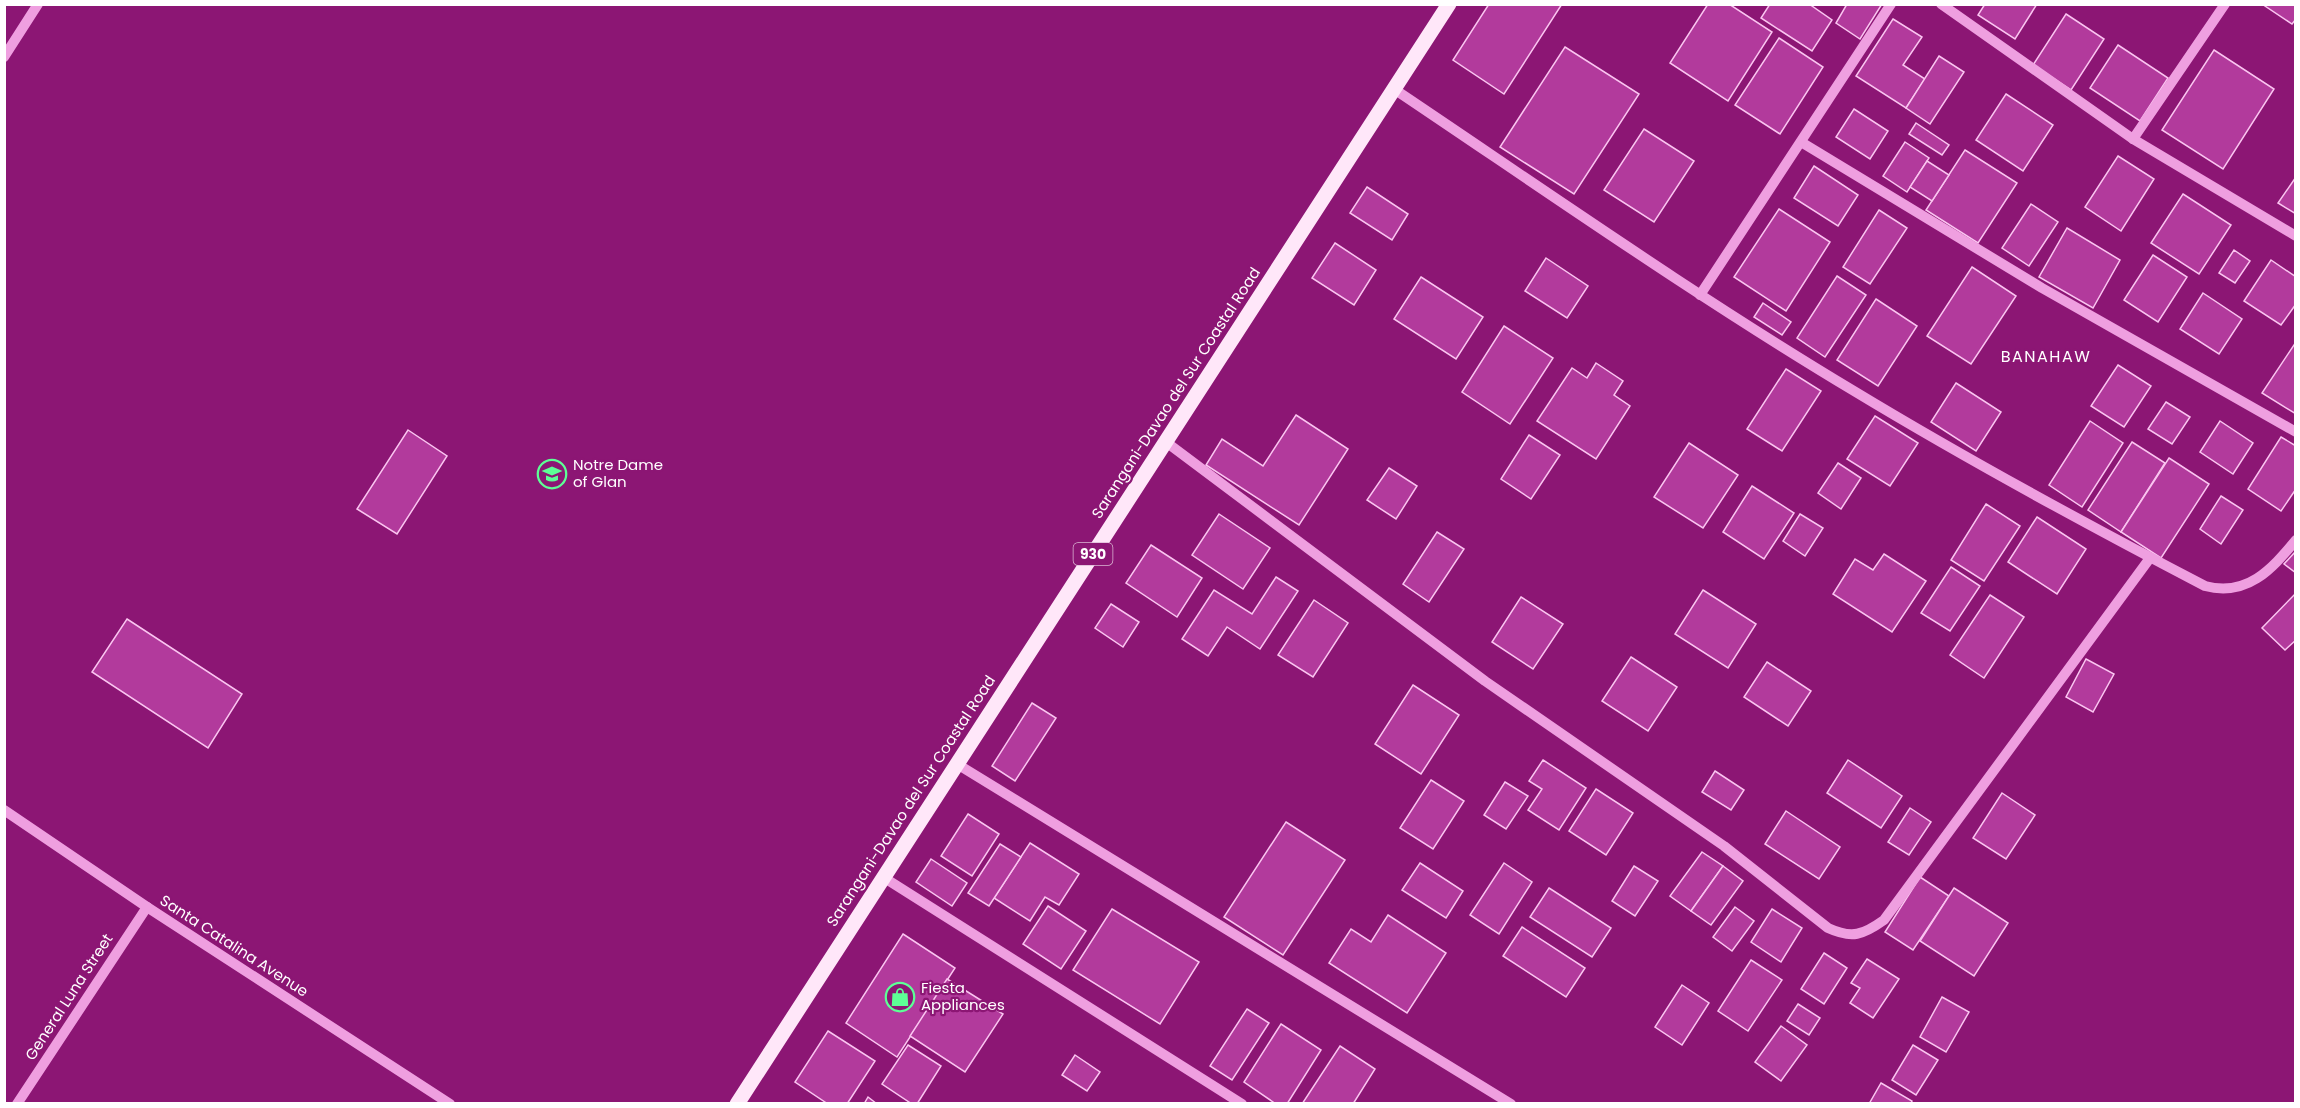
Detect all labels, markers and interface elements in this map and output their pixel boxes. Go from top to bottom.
street label: Sarangani-Davao del Sur Coastal Road [1086,263,1265,522]
district label: BANAHAW [2001,345,2091,368]
place label: Notre Dame of Glan [573,454,663,492]
school or university icon: Notre Dame of Glan [536,458,568,490]
road number: 930 [1074,543,1112,565]
street label: Sarangani-Davao del Sur Coastal Road [821,671,1000,930]
street label: Santa Catalina Avenue [156,890,313,1001]
street label: General Luna Street [20,929,117,1064]
place label: Fiesta Appliances [921,977,1005,1015]
shop icon: Fiesta Appliances [884,981,916,1013]

